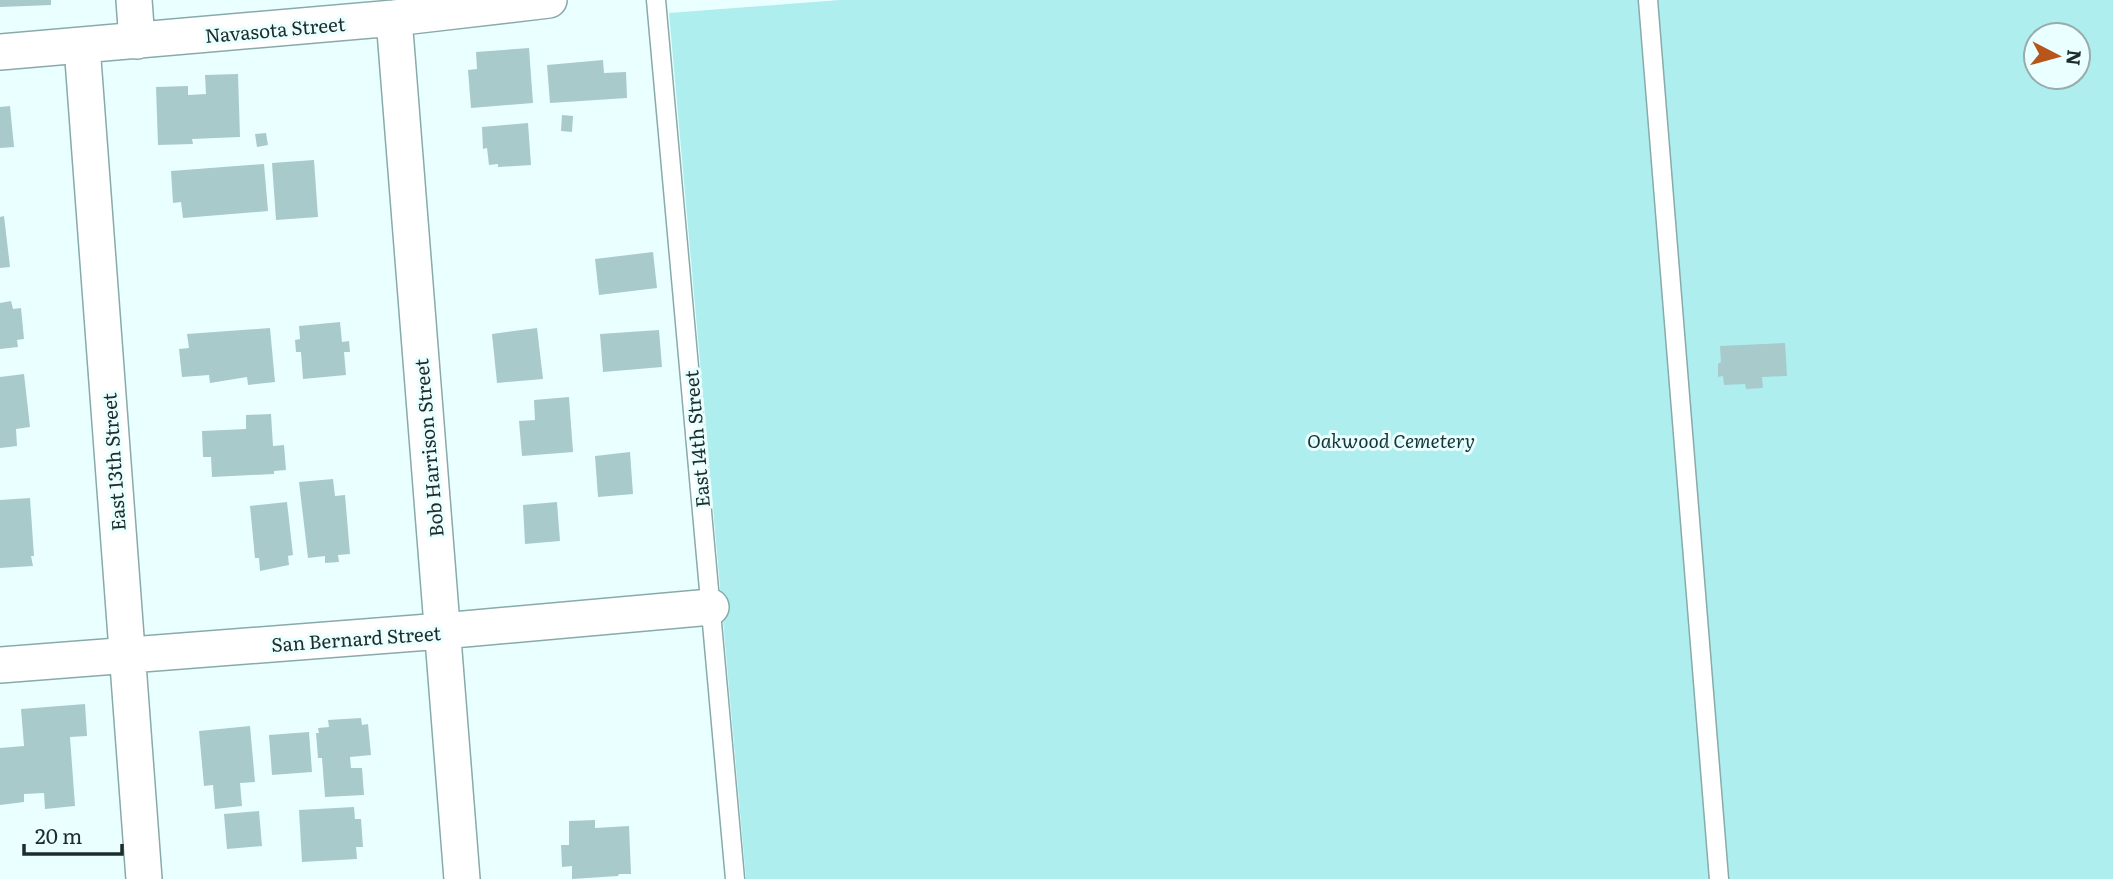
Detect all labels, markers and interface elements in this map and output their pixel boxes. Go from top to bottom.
street label: Navasota Street [204,9,347,49]
north arrow [2022,21,2092,91]
text: N [2060,48,2090,67]
street label: Bob Harrison Street [406,357,450,538]
street label: East 14th Street [676,369,716,509]
street label: East 13th Street [94,392,132,532]
park label: Oakwood Cemetery [1307,426,1475,454]
street label: San Bernard Street [270,618,442,658]
scale bar [24,812,122,856]
text: 20 m [35,819,82,850]

